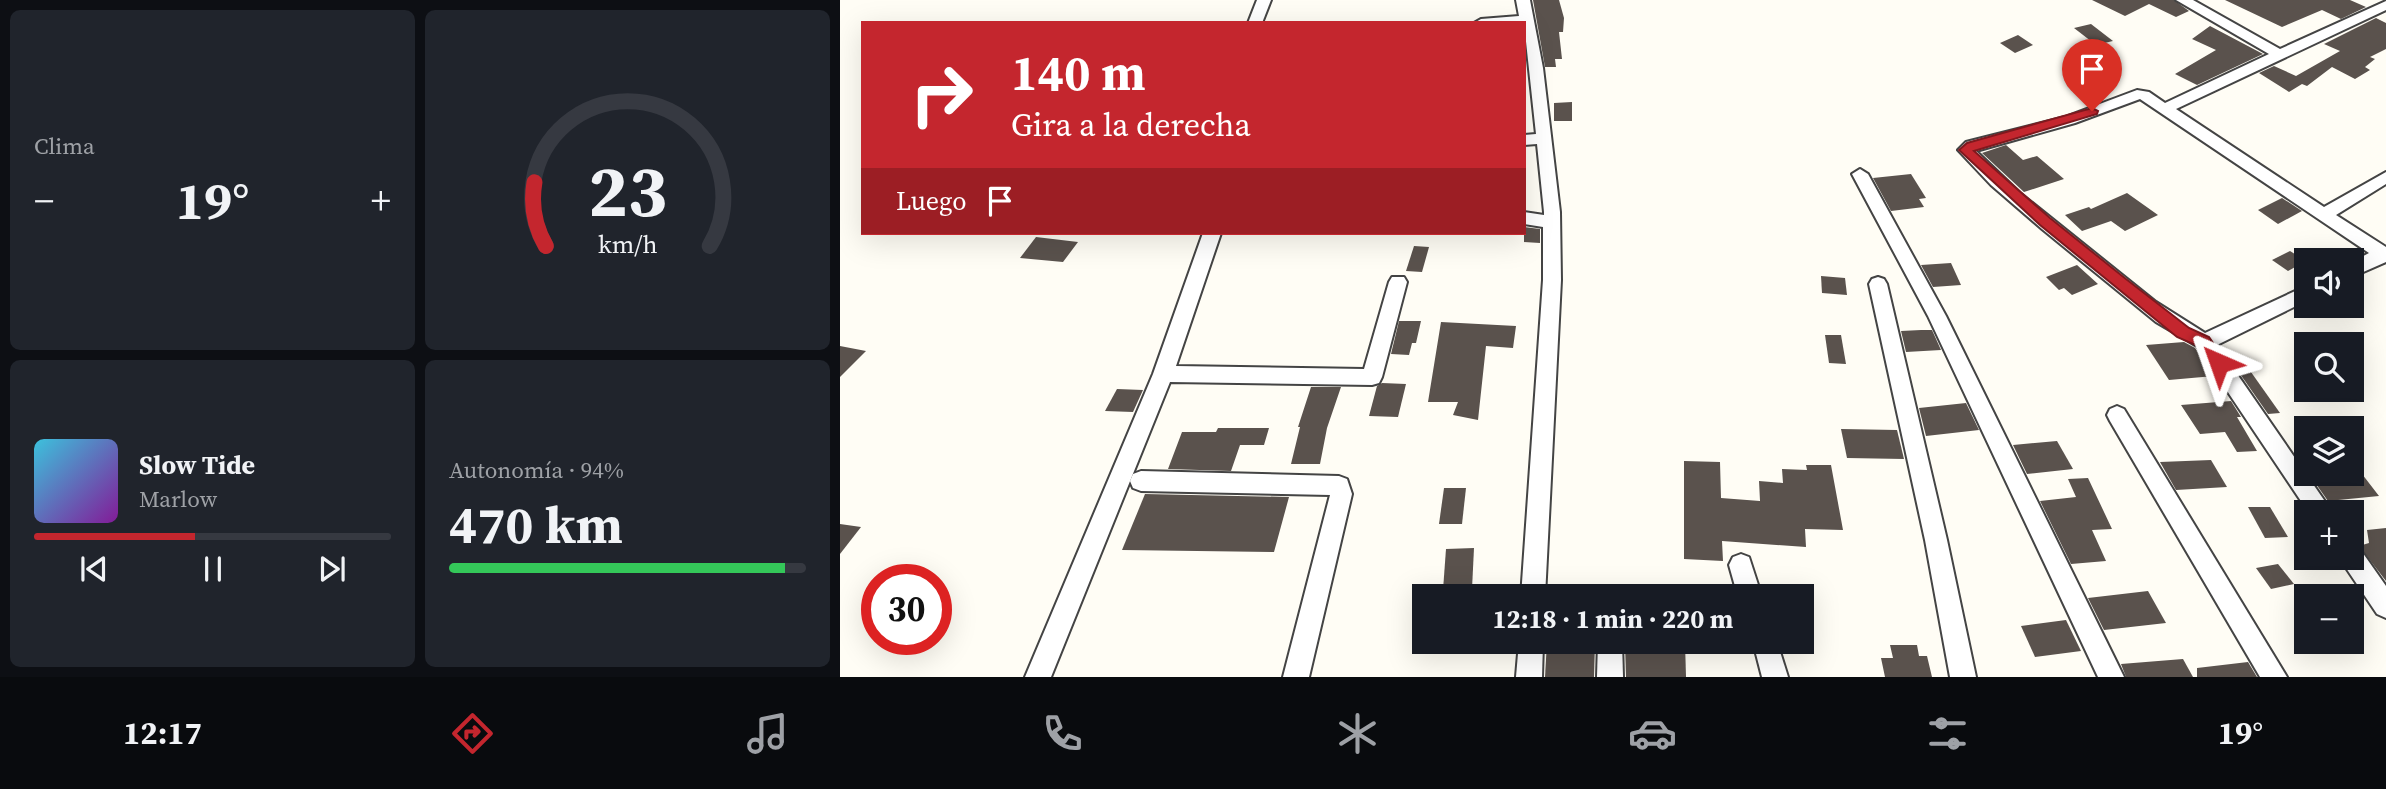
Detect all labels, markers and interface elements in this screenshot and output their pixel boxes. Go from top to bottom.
text: 140 m [1011,39,1146,106]
pin [2062,39,2122,111]
icon: right [896,49,987,140]
icon: arrive [2073,50,2111,88]
text: Gira a la derecha [1011,103,1251,147]
text: Clima [34,130,95,162]
text: 23 [588,141,667,240]
text: 19° [176,165,249,236]
text: − [34,175,54,227]
text: + [371,175,391,227]
icon: arrive [981,182,1019,220]
text: Luego [896,183,967,219]
text: km/h [598,227,657,261]
map controls [2294,248,2364,654]
button: sound [2294,248,2364,318]
position arrow [2182,326,2256,400]
button: search [2294,332,2364,402]
button: layers [2294,416,2364,486]
text: Slow Tide [139,447,255,483]
text: Autonomía · 94% [449,454,624,486]
text: Marlow [139,483,217,515]
text: 470 km [449,489,623,560]
button: + [2294,500,2364,570]
icon: previous [75,550,113,588]
icon: pause [194,550,232,588]
icon: next [313,550,351,588]
speed limit sign: 30 [861,564,952,655]
button: − [2294,584,2364,654]
text: 12:18 · 1 min · 220 m [1493,601,1733,637]
icon: directions [448,709,497,758]
icon: music [743,709,792,758]
icon: phone [1038,709,1087,758]
icon: climate [1333,709,1382,758]
icon: car [1628,709,1677,758]
icon: filters [1923,709,1972,758]
text: 12:17 [123,711,202,755]
text: 19° [2218,711,2263,755]

